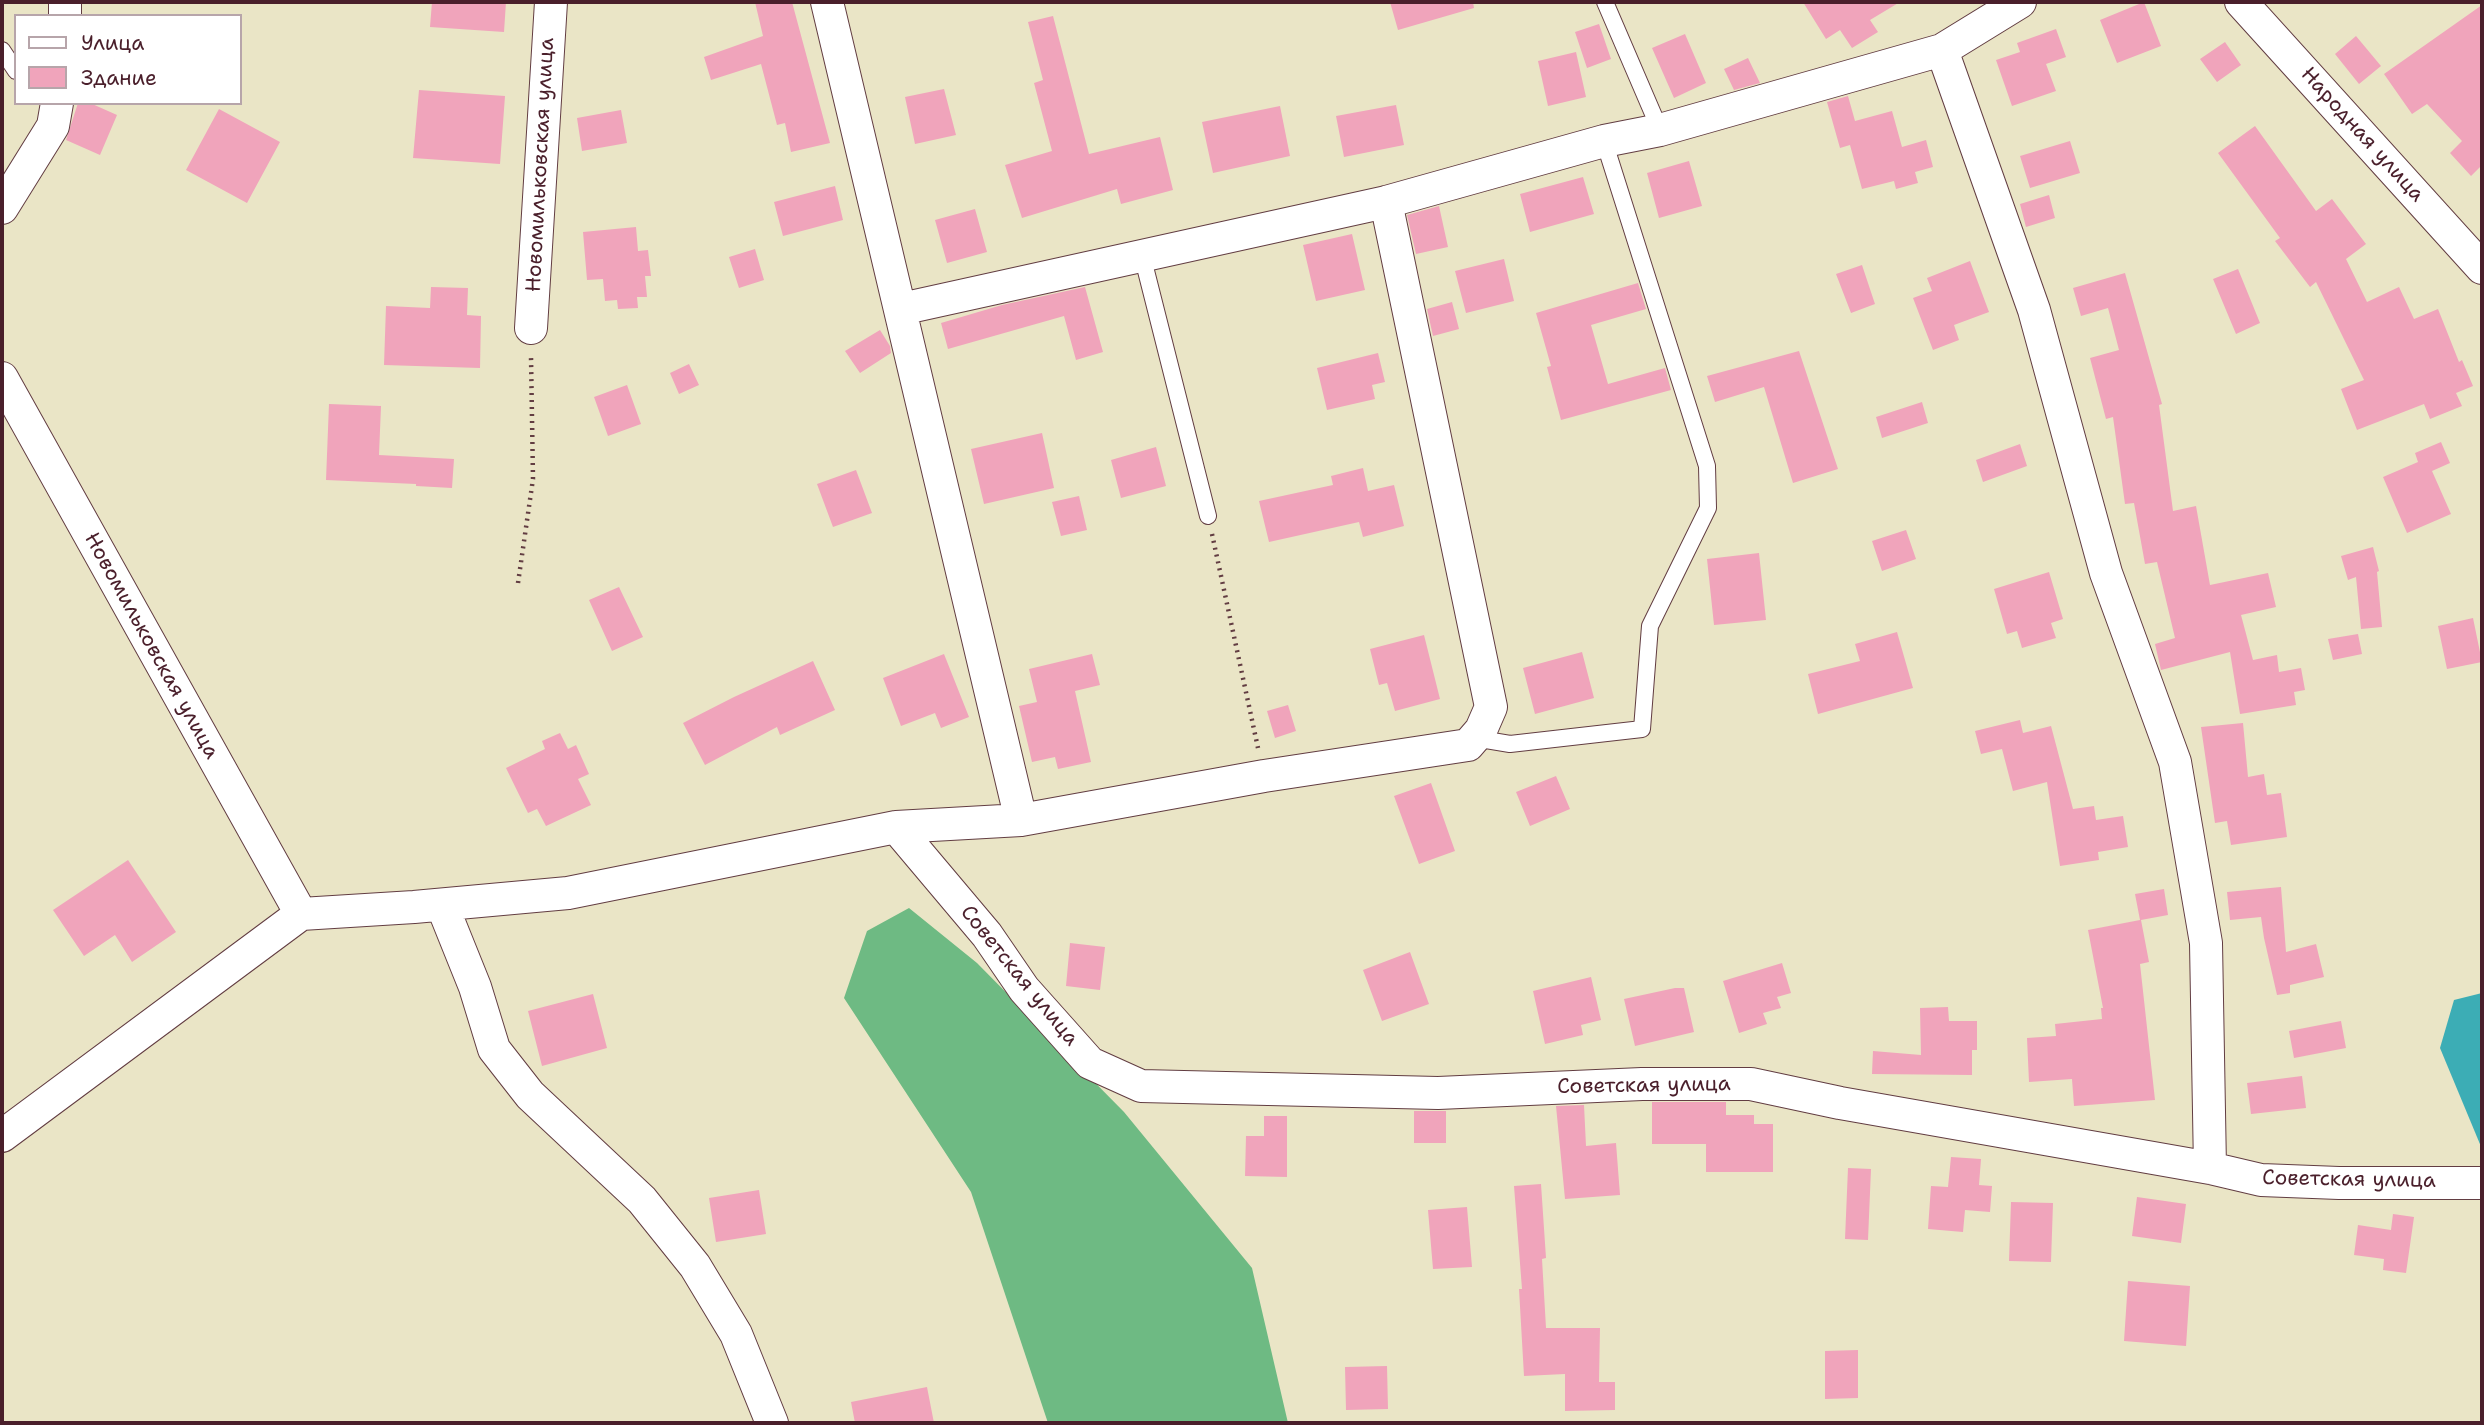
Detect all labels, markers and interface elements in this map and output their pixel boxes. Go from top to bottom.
legend [14,14,242,105]
text: Улица [81,29,144,57]
street label: Новомильковская улица [522,37,560,293]
street label: Народная улица [2295,62,2429,208]
text: Здание [81,64,157,92]
street label: Новомильковская улица [78,528,224,764]
street label: Советская улица [955,901,1083,1051]
street label: Советская улица [1557,1072,1731,1100]
street label: Советская улица [2262,1166,2436,1194]

